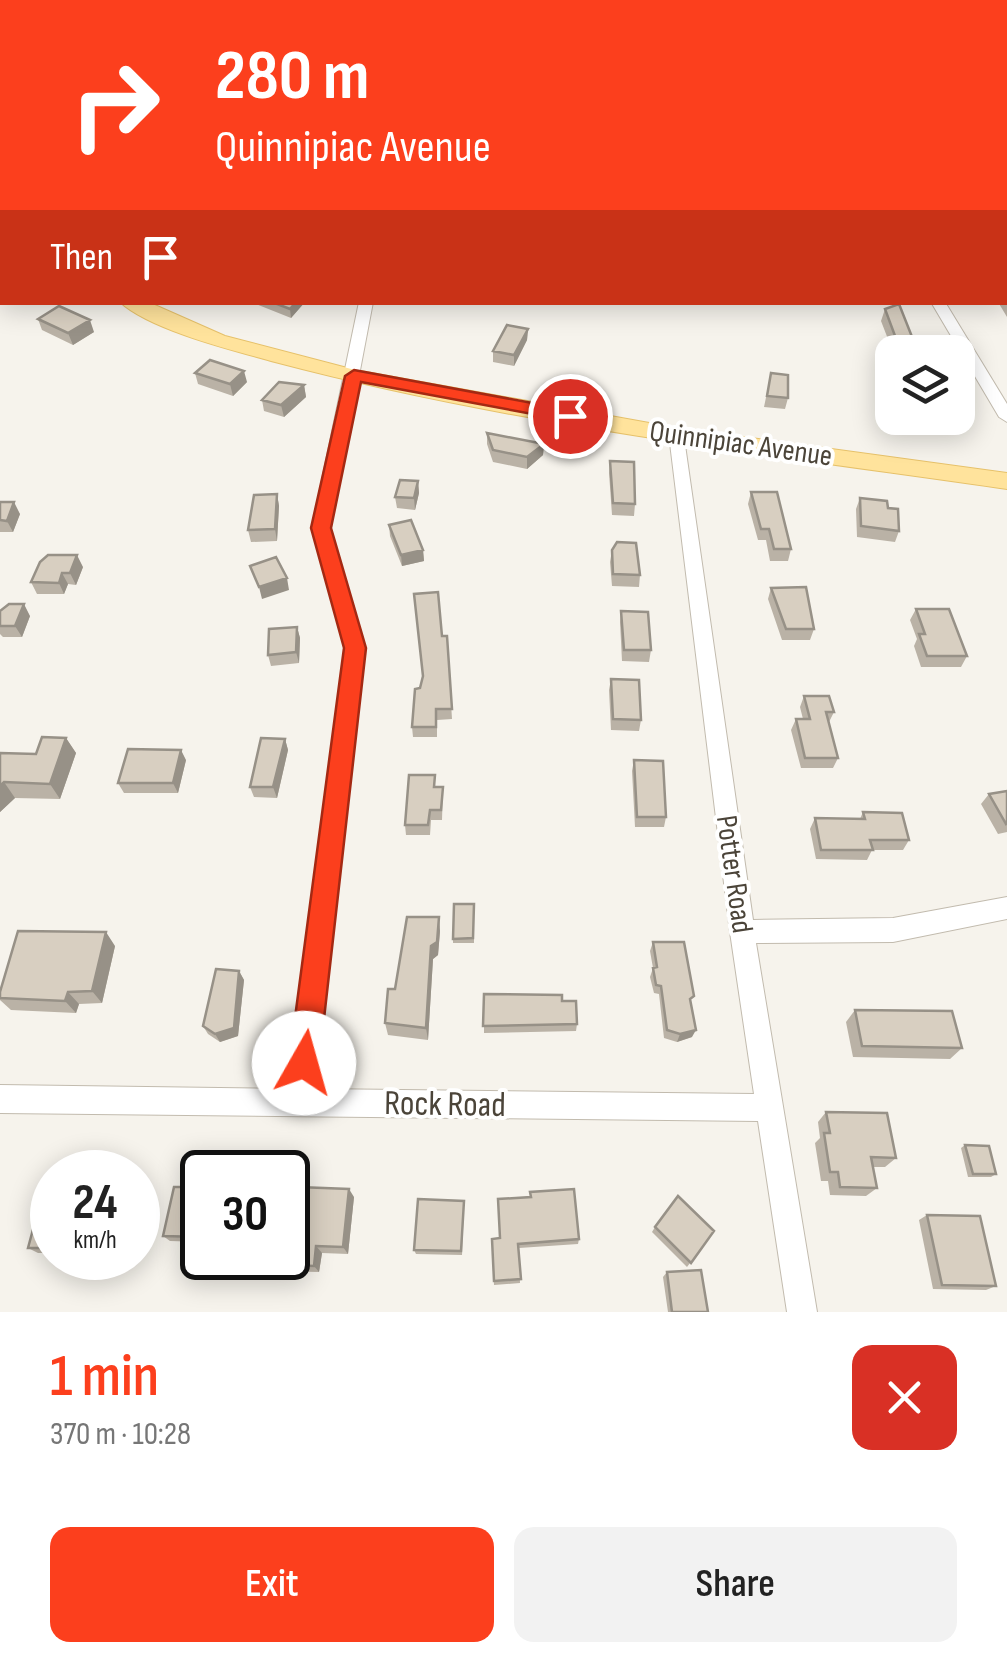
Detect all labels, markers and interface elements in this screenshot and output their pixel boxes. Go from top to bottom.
text: 280 m [215,35,369,119]
icon: right [50,40,180,170]
text: Quinnipiac Avenue [215,120,491,175]
icon: arrive [133,230,188,285]
text: Then [50,235,113,280]
map controls [875,335,975,435]
button: layers [875,335,975,435]
pin [528,374,613,459]
icon: arrive [543,389,598,444]
street label: Quinnipiac Avenue [647,413,834,475]
street label: Potter Road [708,813,760,935]
position arrow [252,1011,356,1115]
street label: Rock Road [384,1082,506,1127]
speed limit sign: 30 [180,1150,310,1280]
text: 24 [73,1173,117,1233]
text: km/h [73,1225,117,1256]
text: 1 min [50,1341,159,1413]
button: close [852,1345,957,1450]
text: 370 m · 10:28 [50,1415,191,1454]
button: Exit [50,1527,494,1642]
button: Share [514,1527,957,1642]

